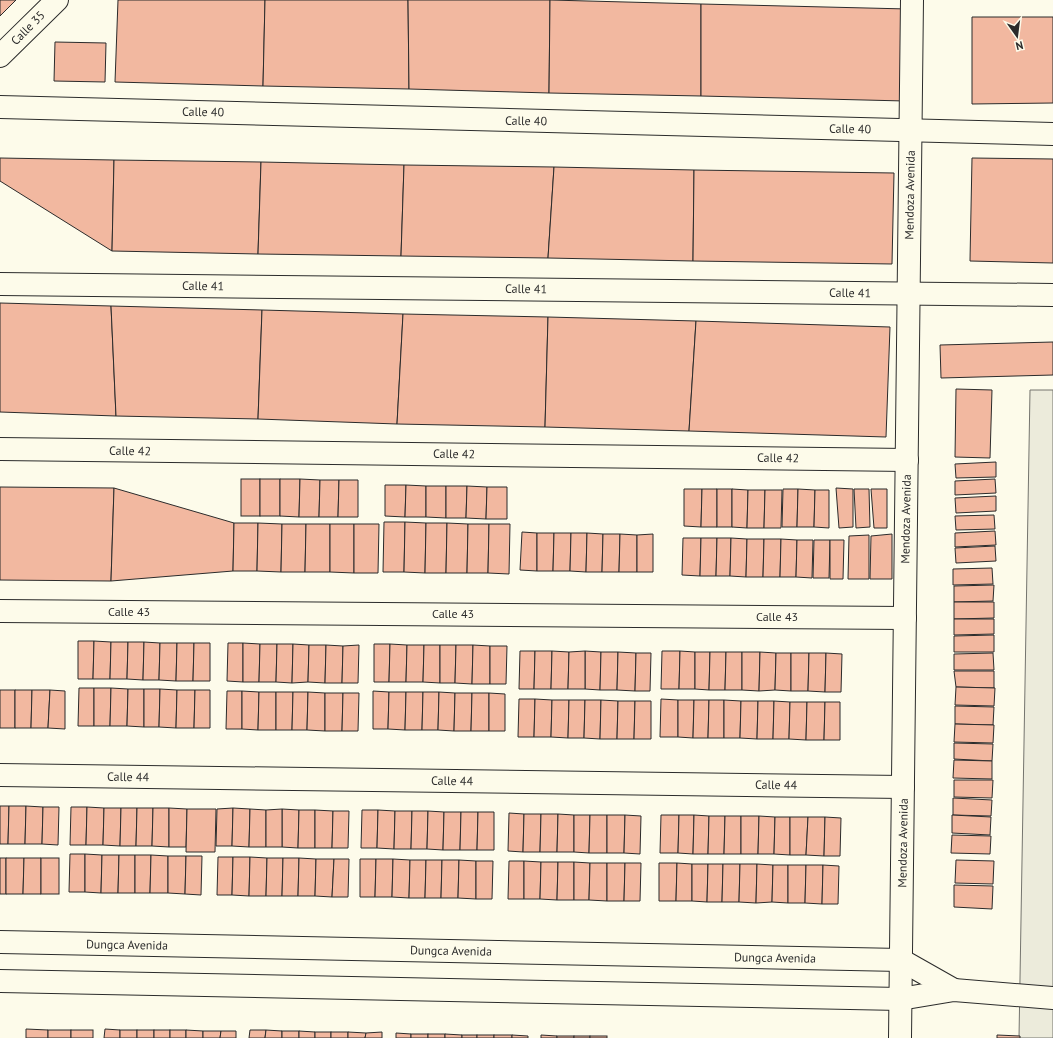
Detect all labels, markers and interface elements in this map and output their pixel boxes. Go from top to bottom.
street label: Calle 35 [7,7,48,48]
north arrow [997,16,1037,56]
text: N [1014,38,1025,53]
street label: Calle 40 [182,104,225,119]
street label: Calle 40 [505,113,548,128]
street label: Calle 40 [829,121,872,136]
street label: Mendoza Avenida [901,150,918,240]
street label: Calle 41 [182,278,224,293]
street label: Calle 41 [505,281,547,296]
street label: Calle 41 [829,285,871,300]
street label: Calle 42 [109,443,151,458]
street label: Calle 42 [433,446,475,461]
street label: Calle 42 [757,450,799,465]
street label: Mendoza Avenida [897,474,914,564]
street label: Calle 43 [108,604,150,619]
street label: Calle 43 [432,606,474,621]
street label: Calle 43 [756,609,798,624]
street label: Calle 44 [107,769,150,784]
street label: Calle 44 [431,773,474,788]
street label: Calle 44 [755,777,798,792]
street label: Mendoza Avenida [894,798,911,888]
street label: Dungca Avenida [86,936,168,953]
street label: Dungca Avenida [410,942,492,959]
street label: Dungca Avenida [734,949,816,966]

